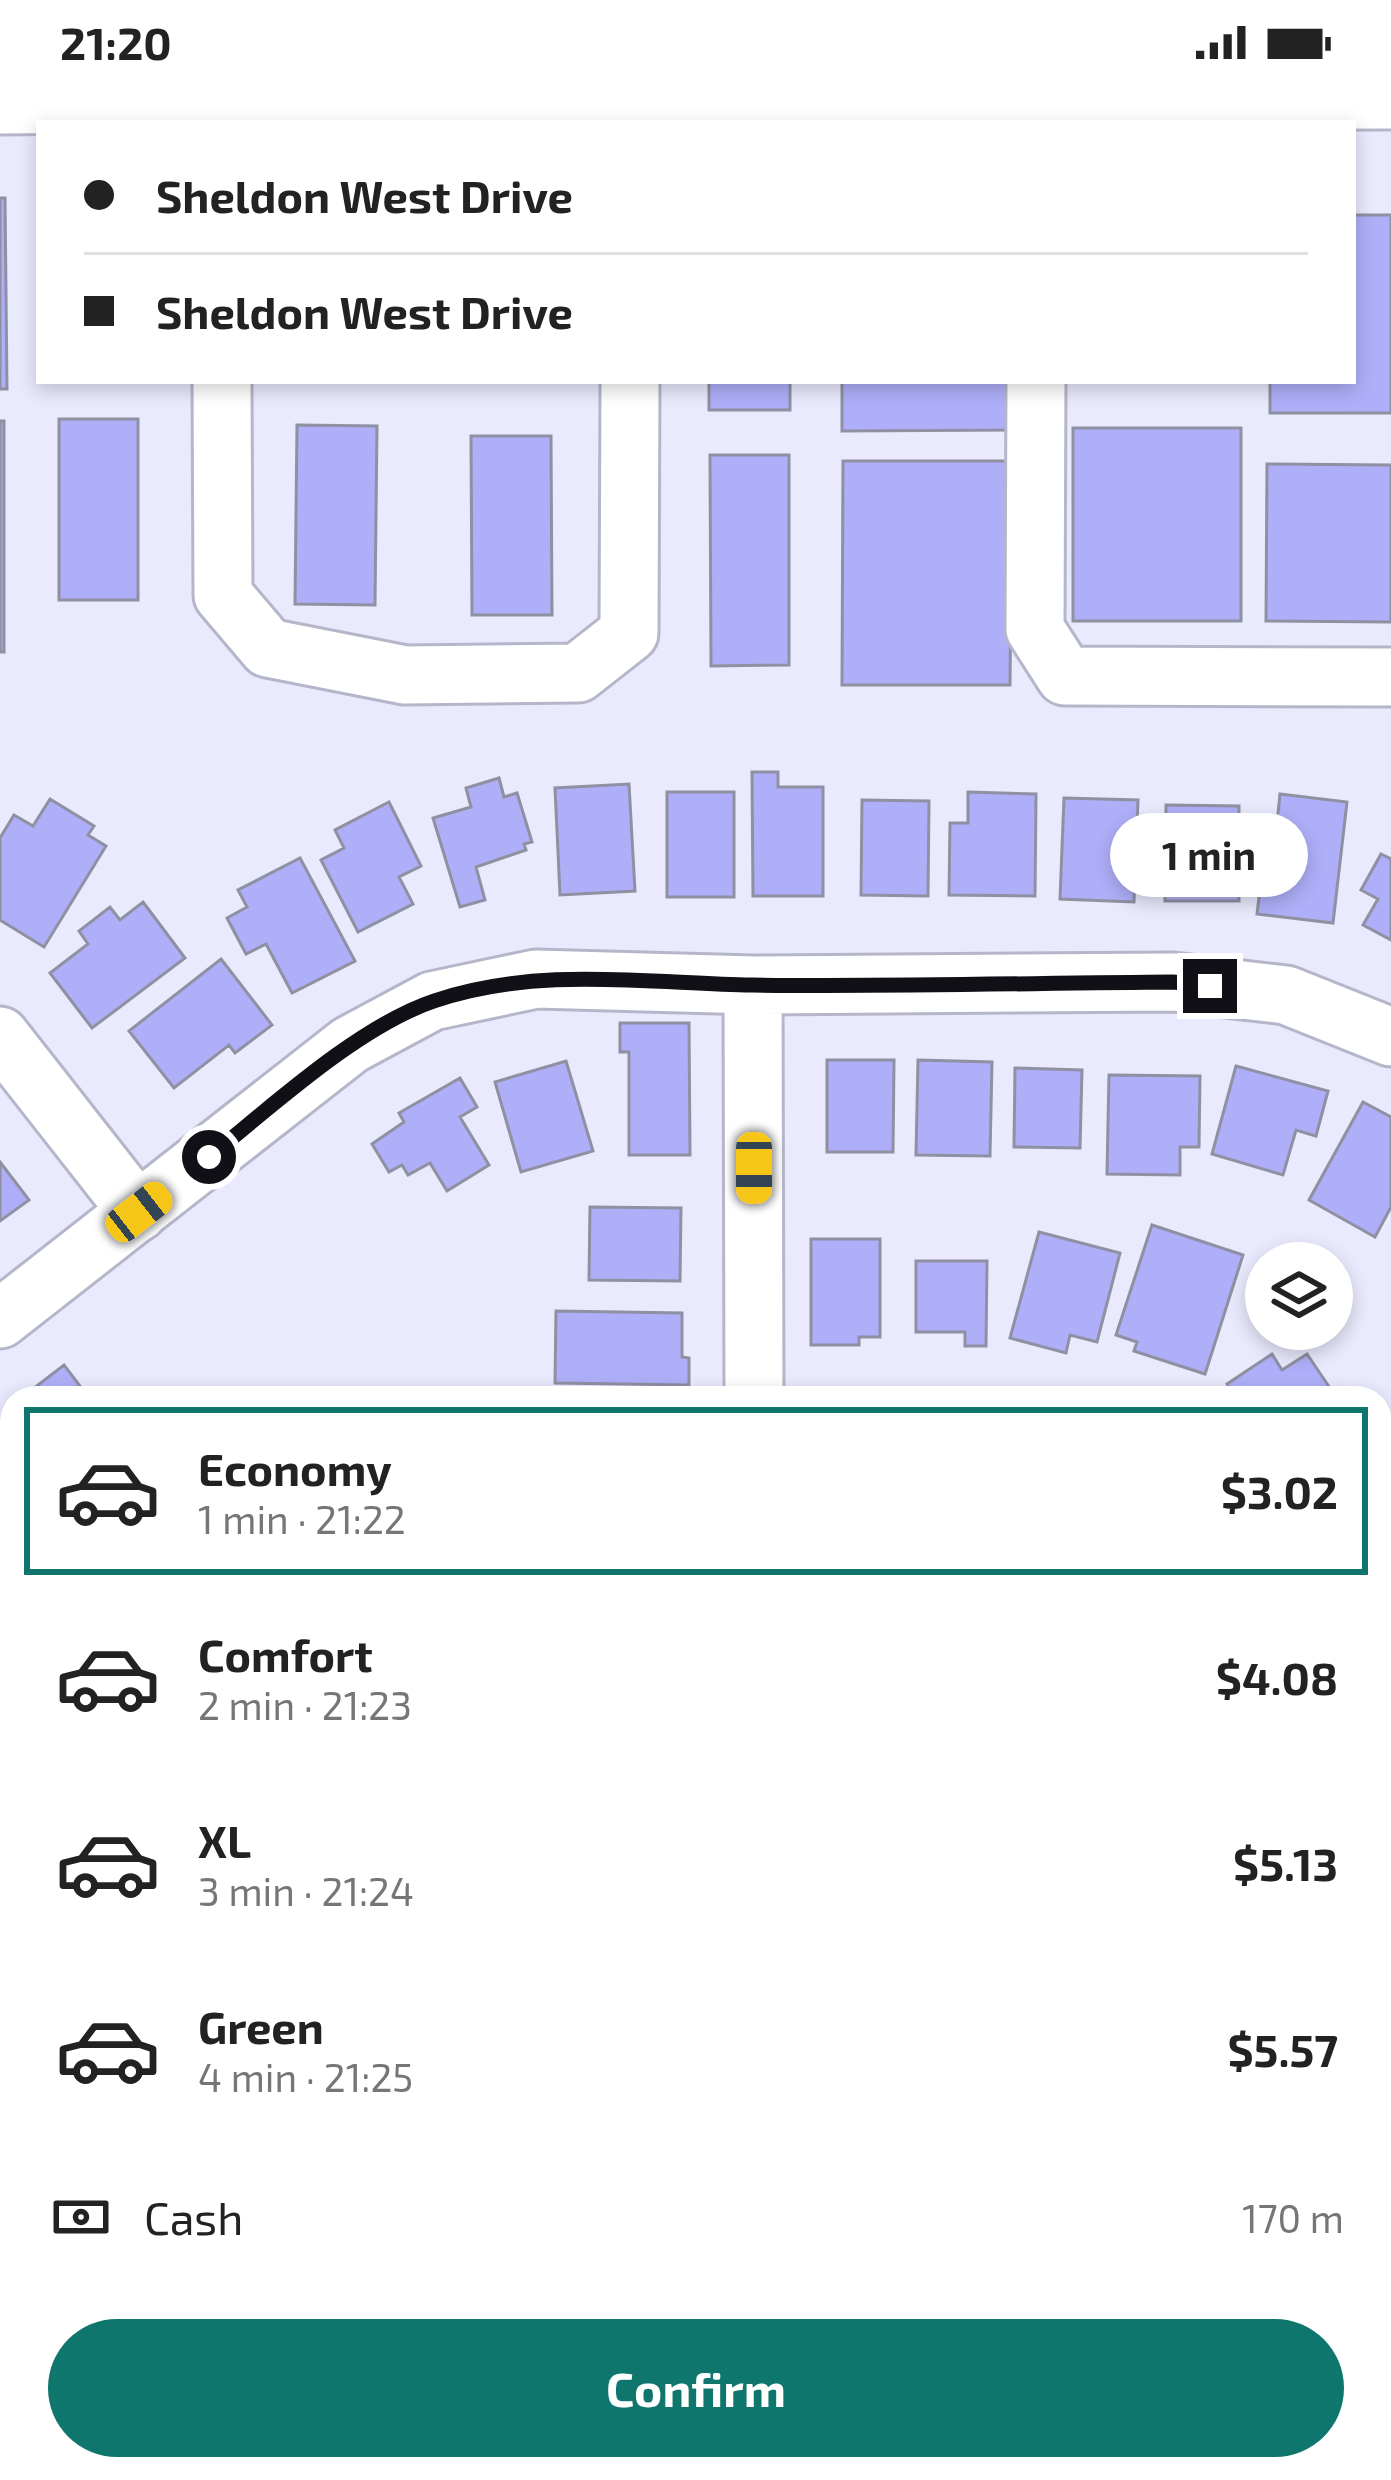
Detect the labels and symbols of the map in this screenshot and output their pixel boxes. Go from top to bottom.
callout: 1 min [1111,812,1309,896]
route end [1183,959,1237,1013]
route start [182,1130,236,1184]
car [736,1132,772,1204]
car [100,1176,178,1248]

